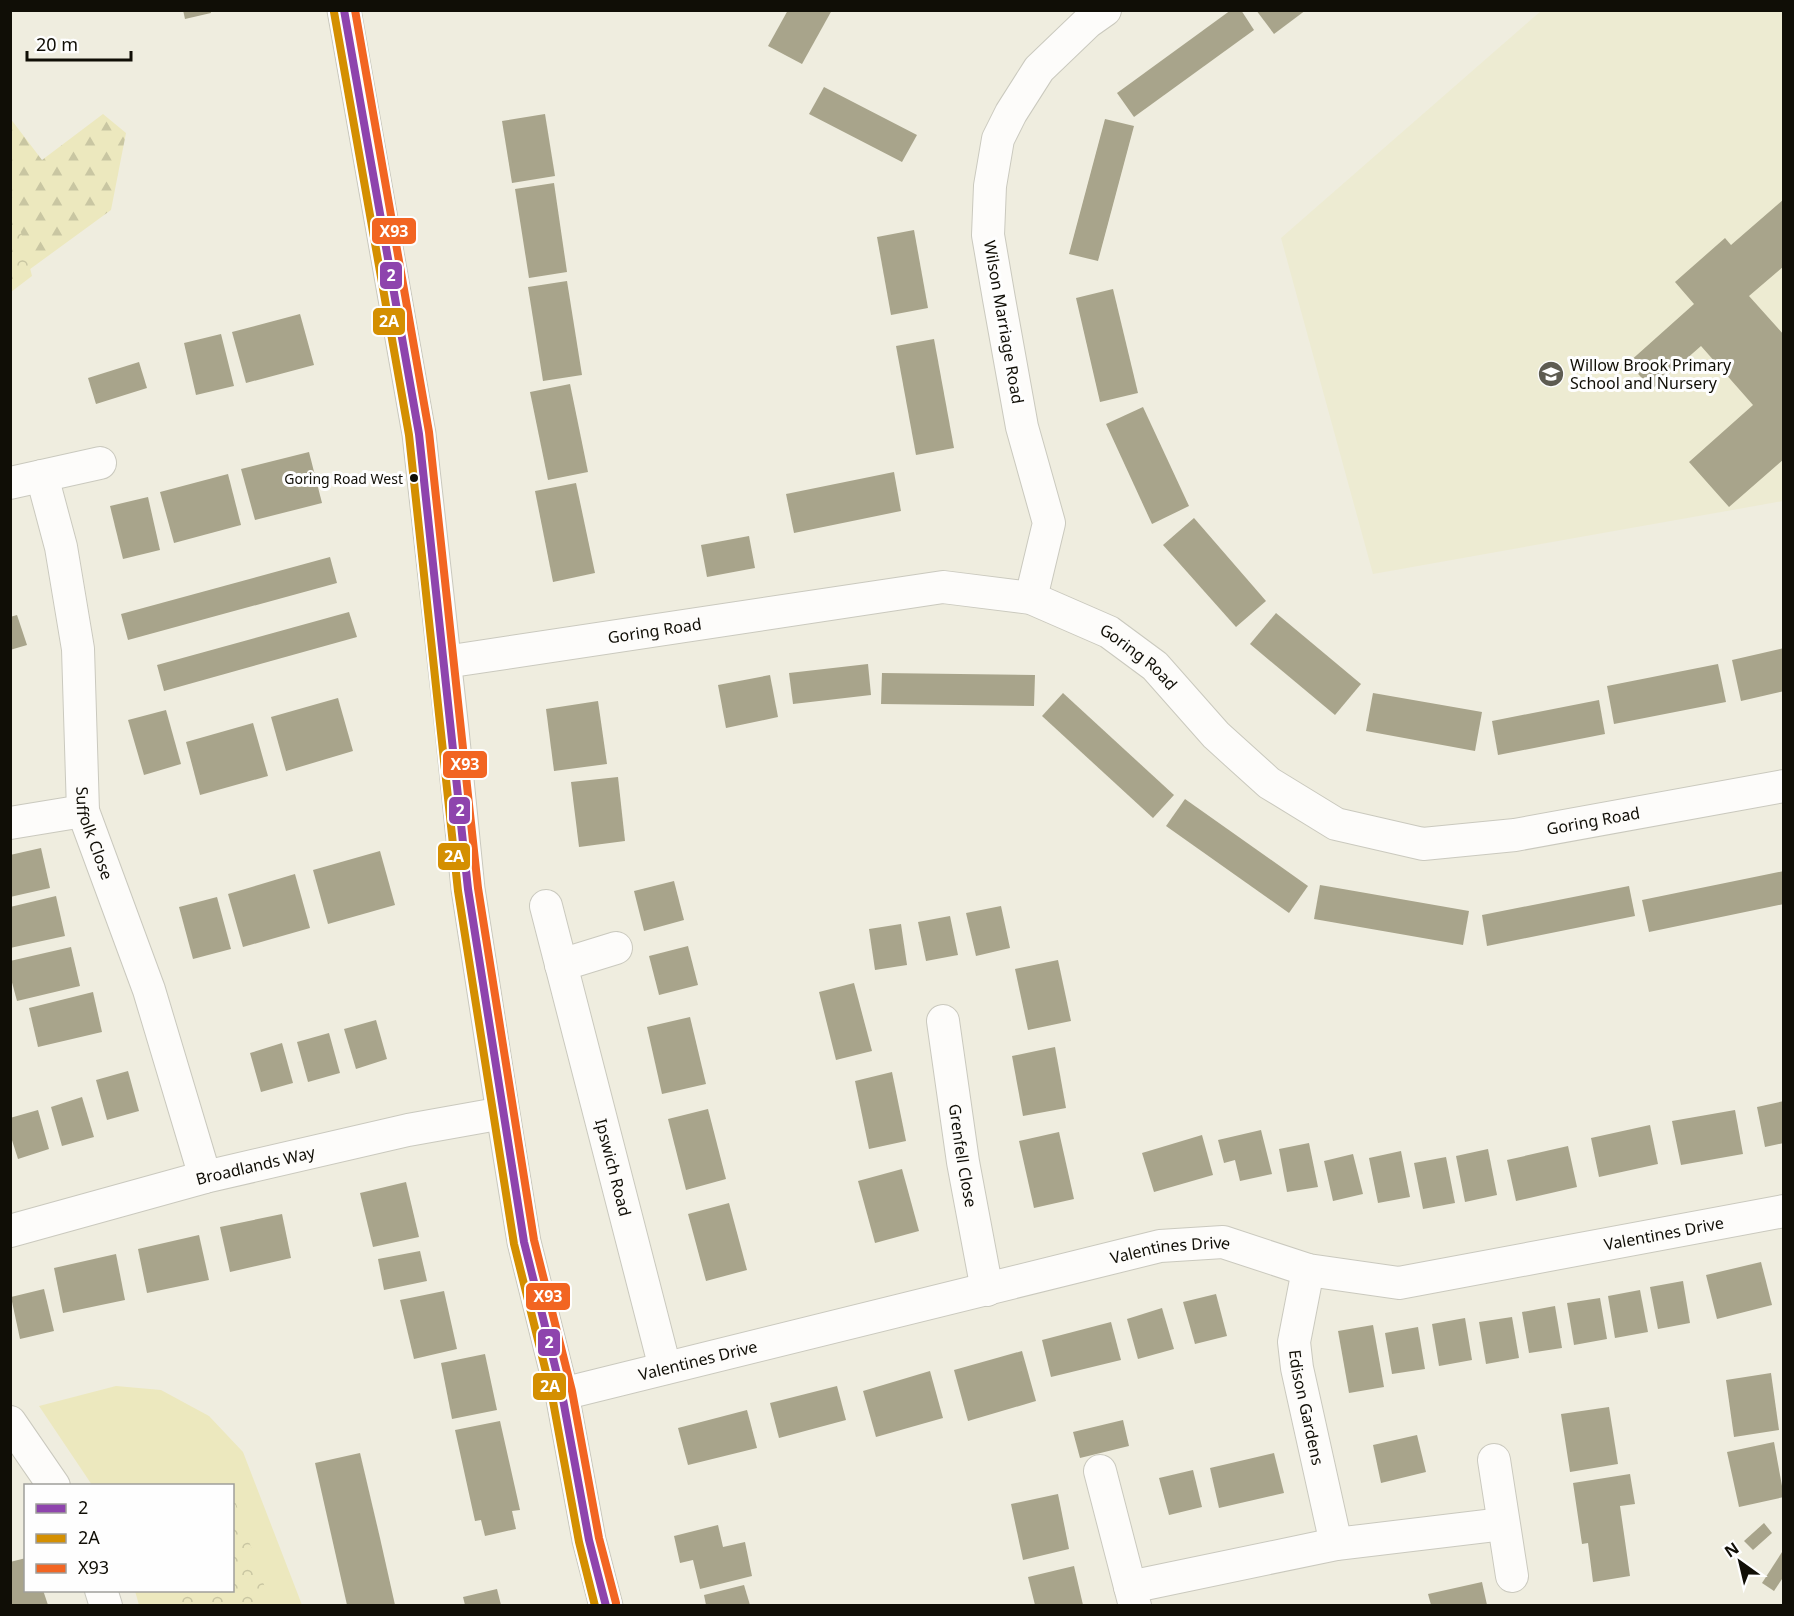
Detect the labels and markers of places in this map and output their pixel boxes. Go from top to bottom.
place label: Willow Brook Primary School and Nursery [1570,354,1732,394]
school or university icon: Willow Brook Primary School and Nursery [1536,359,1566,389]
place label: Goring Road West [284,469,403,488]
marker: Goring Road West [408,472,420,484]

